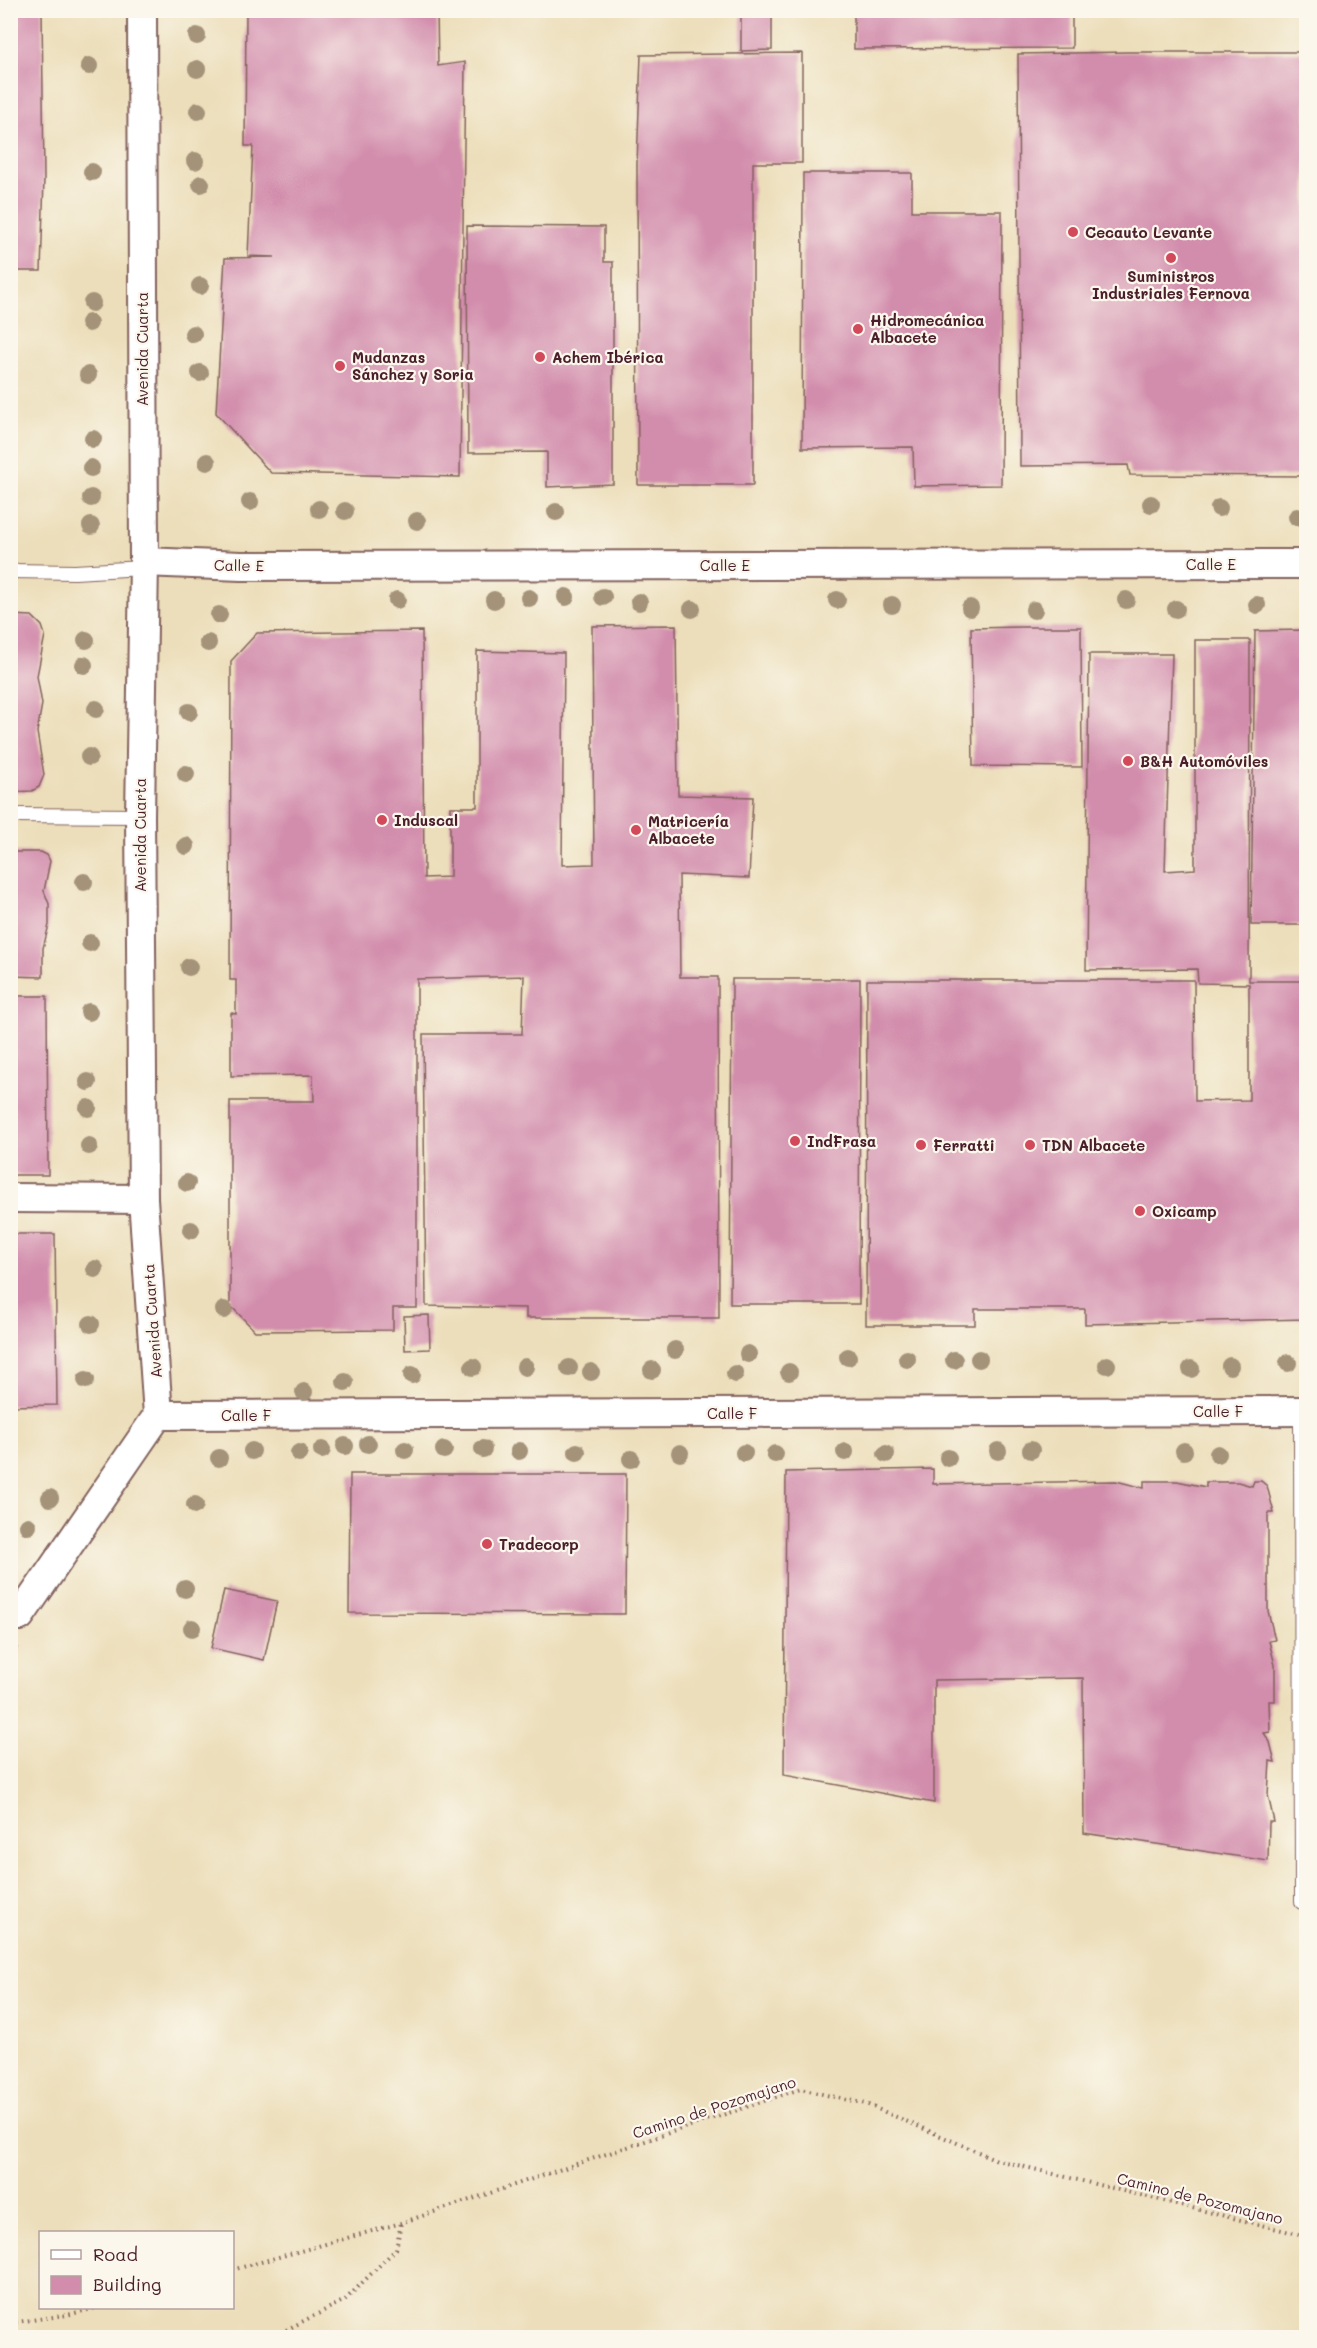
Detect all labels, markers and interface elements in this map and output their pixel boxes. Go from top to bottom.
place label: Cecauto Levante [1085,222,1212,242]
marker: Cecauto Levante [1066,225,1080,239]
marker: Suministros Industriales Fernova [1164,251,1178,265]
place label: Suministros Industriales Fernova [1092,266,1250,303]
street label: Avenida Cuarta [132,292,152,406]
place label: Hidromecánica Albacete [870,310,984,347]
marker: Hidromecánica Albacete [851,322,865,336]
place label: Mudanzas Sánchez y Soria [352,347,474,384]
place label: Achem Ibérica [552,347,664,367]
marker: Achem Ibérica [533,350,547,364]
marker: Mudanzas Sánchez y Soria [333,359,347,373]
street label: Calle E [1186,554,1237,574]
street label: Calle E [214,555,265,575]
street label: Calle E [700,555,751,575]
place label: B&H Automóviles [1140,751,1268,771]
marker: B&H Automóviles [1121,754,1135,768]
street label: Avenida Cuarta [130,778,150,892]
place label: Induscal [394,810,458,830]
place label: Matricería Albacete [648,811,729,848]
marker: Induscal [375,813,389,827]
marker: Matricería Albacete [629,823,643,837]
place label: IndFrasa [807,1131,876,1151]
marker: IndFrasa [788,1134,802,1148]
place label: Ferratti [933,1135,995,1155]
place label: TDN Albacete [1042,1135,1145,1155]
marker: Ferratti [914,1138,928,1152]
marker: TDN Albacete [1023,1138,1037,1152]
place label: Oxicamp [1152,1201,1217,1221]
marker: Oxicamp [1133,1204,1147,1218]
street label: Avenida Cuarta [138,1263,166,1379]
street label: Calle F [1193,1401,1243,1421]
street label: Calle F [707,1403,757,1423]
street label: Calle F [221,1405,271,1425]
place label: Tradecorp [499,1534,579,1554]
marker: Tradecorp [480,1537,494,1551]
street label: Camino de Pozomajano [630,2071,798,2143]
street label: Camino de Pozomajano [1115,2168,1285,2228]
legend [39,2231,234,2309]
text: Road [93,2242,138,2266]
text: Building [93,2272,161,2296]

